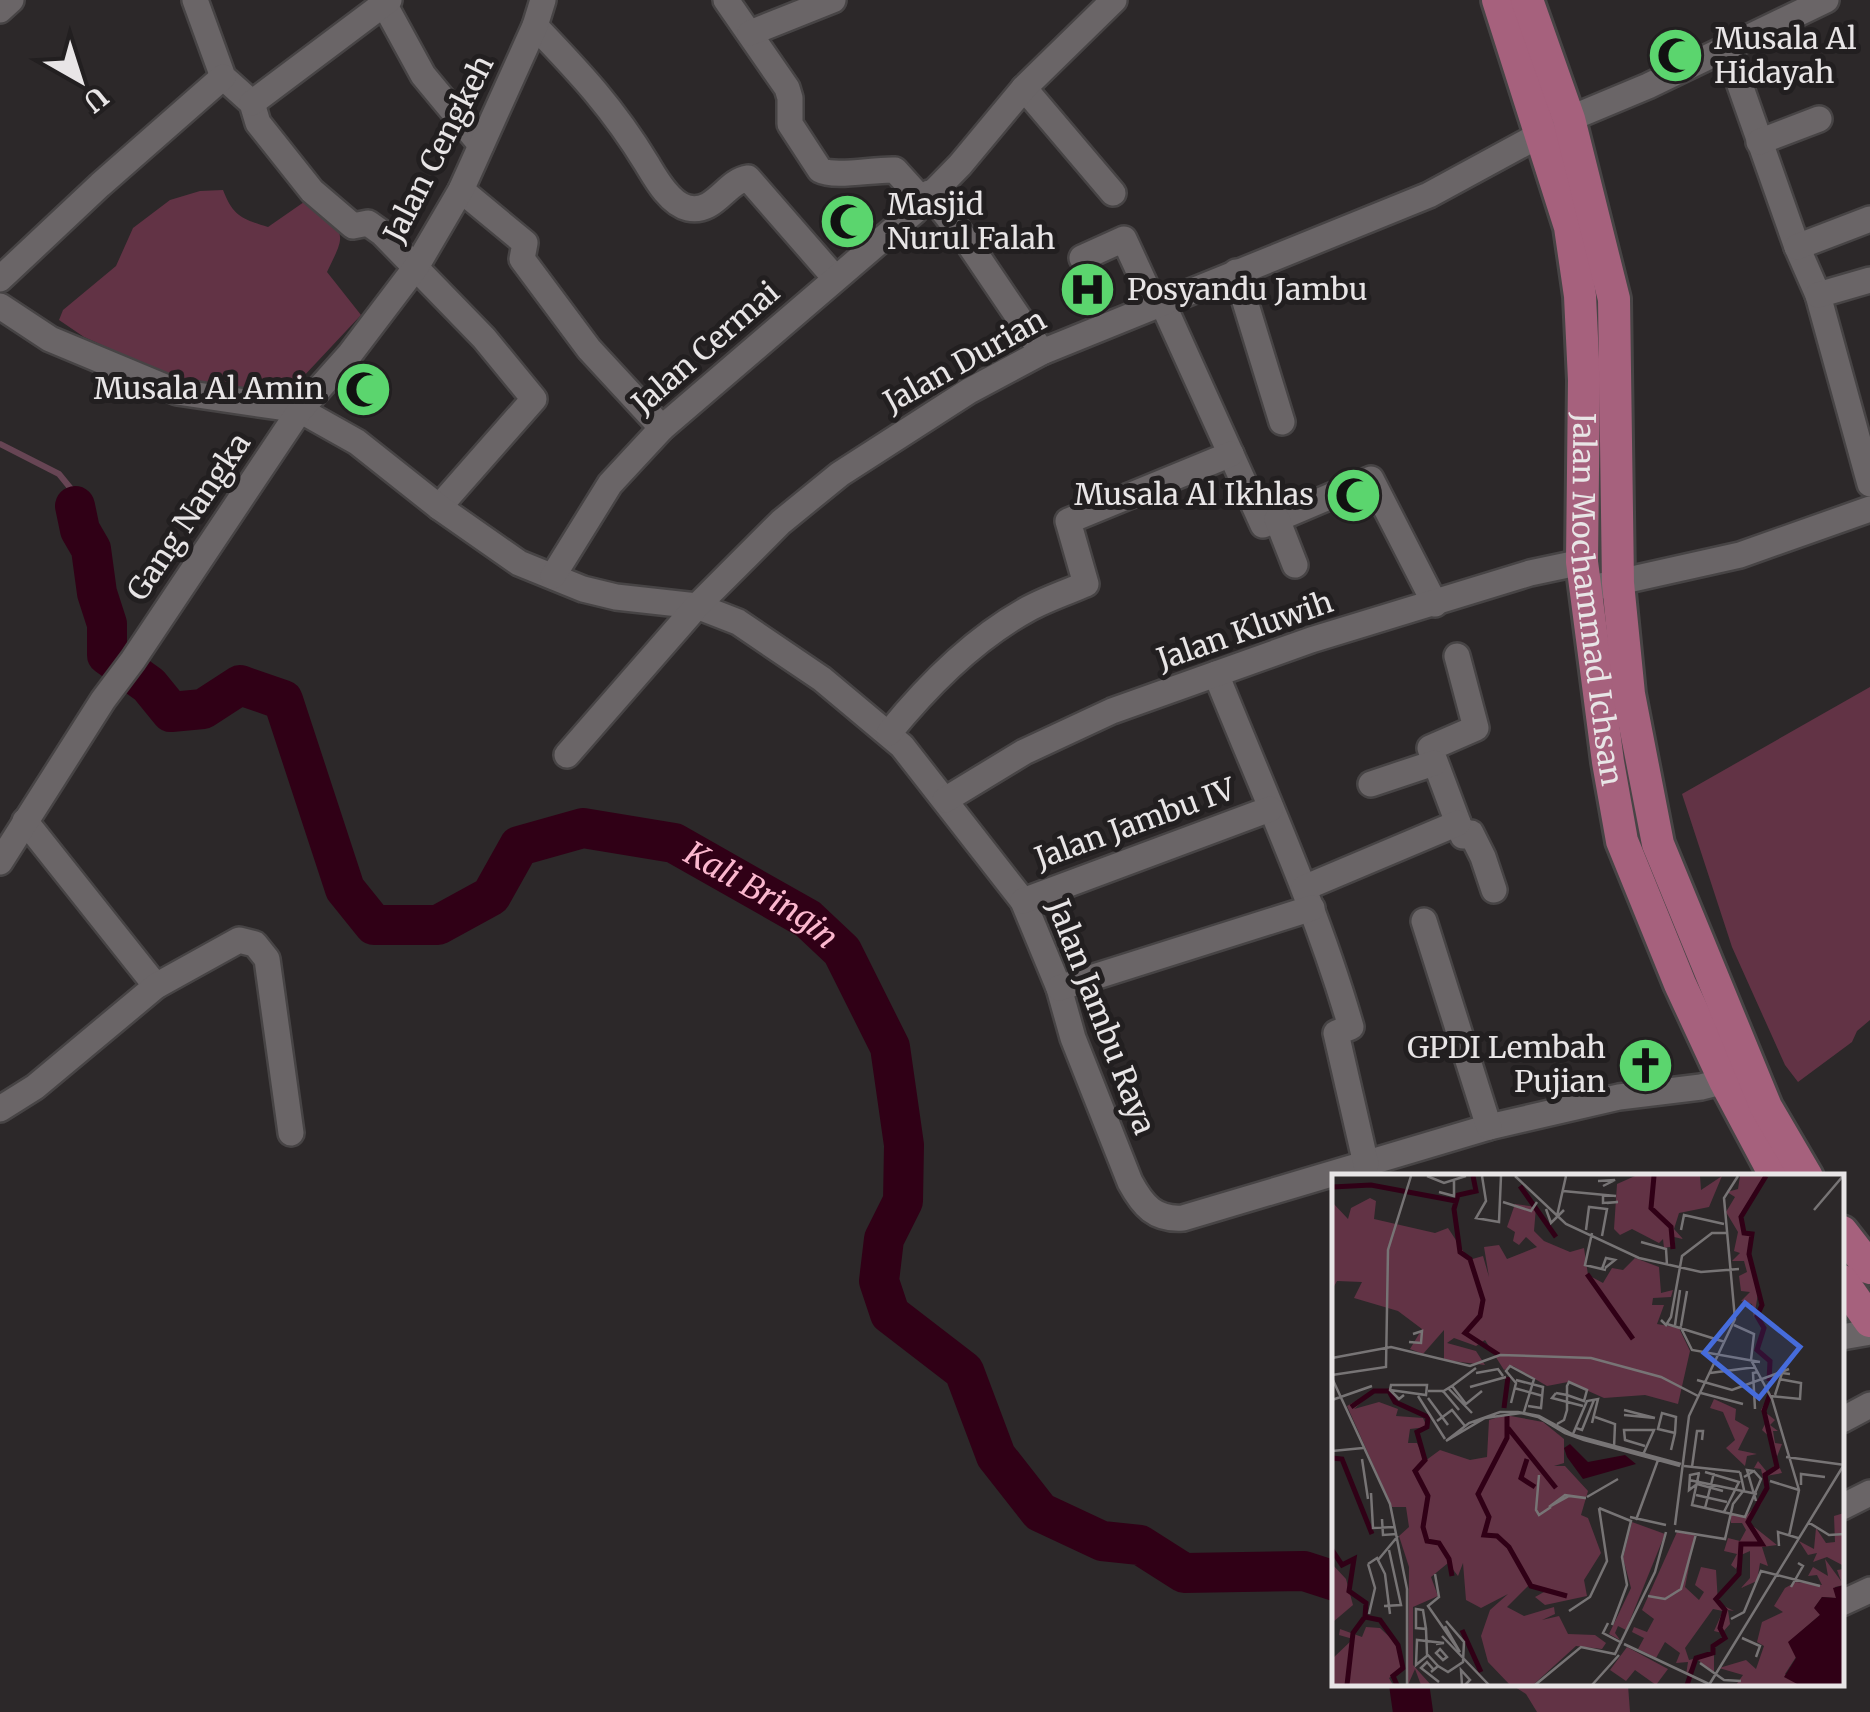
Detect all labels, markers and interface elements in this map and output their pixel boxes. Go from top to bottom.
place label: Musala Al Hidayah [1714,19,1857,91]
mosque icon: Musala Al Hidayah [1645,26,1705,86]
north arrow [30,30,130,130]
street label: Jalan Cengkeh [374,49,502,249]
text: U [76,79,115,120]
place label: Masjid Nurul Falah [887,185,1056,257]
mosque icon: Masjid Nurul Falah [818,192,878,252]
hospital icon: Posyandu Jambu [1058,260,1118,320]
place label: Posyandu Jambu [1127,270,1368,308]
street label: Jalan Cermai [623,273,787,422]
street label: Jalan Durian [876,300,1052,421]
mosque icon: Musala Al Amin [333,359,393,419]
place label: Musala Al Amin [94,369,324,407]
street label: Jalan Mochammad Ichsan [1563,412,1632,789]
street label: Gang Nangka [118,425,258,607]
mosque icon: Musala Al Ikhlas [1323,465,1383,525]
place label: Musala Al Ikhlas [1074,475,1314,513]
street label: Jalan Kluwih [1151,582,1338,678]
street label: Jalan Jambu IV [1028,769,1241,877]
water label: Kali Bringin [676,833,847,957]
street label: Jalan Jambu Raya [1039,893,1164,1139]
place label: GPDI Lembah Pujian [1407,1028,1606,1100]
church icon: GPDI Lembah Pujian [1615,1035,1675,1095]
inset map [1332,1174,1845,1687]

